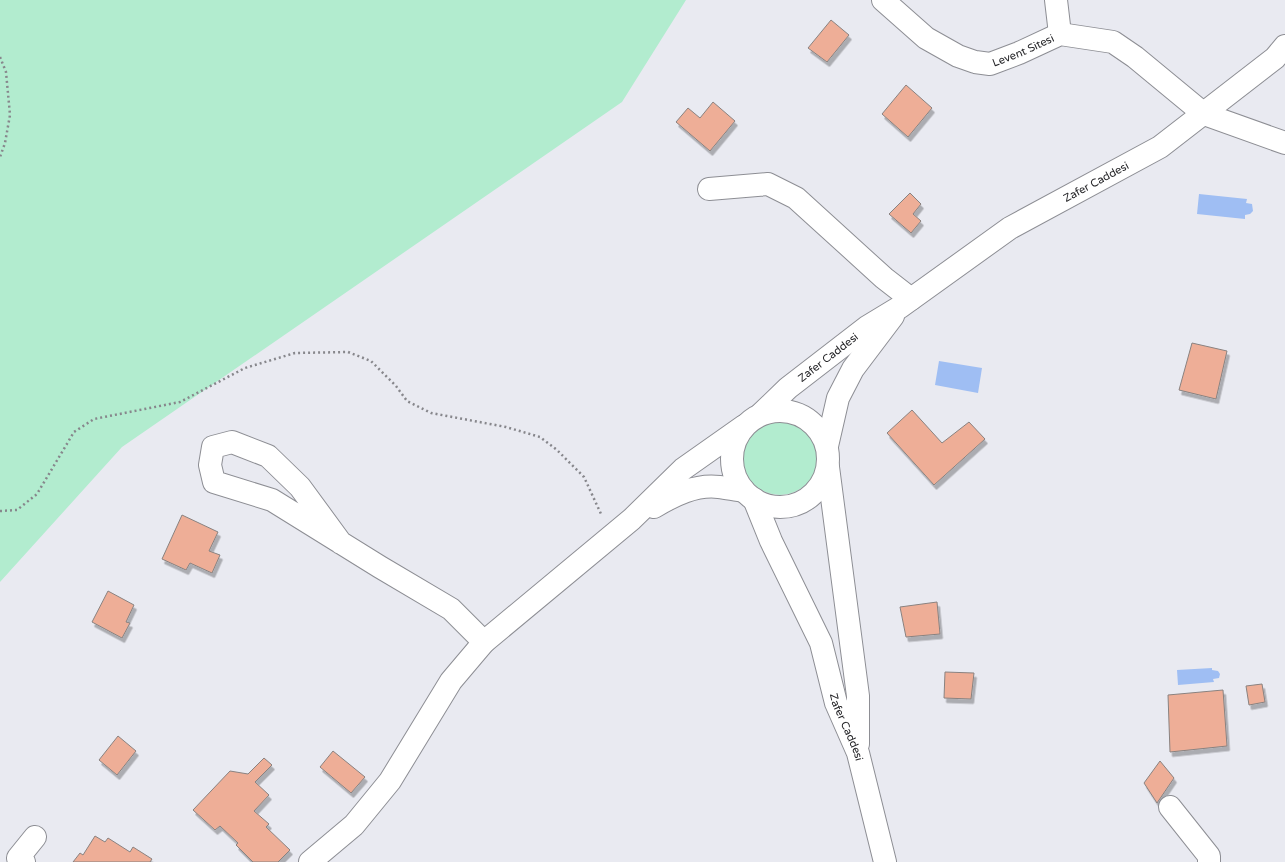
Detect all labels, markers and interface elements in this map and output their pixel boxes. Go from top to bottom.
street label: Levent Sitesi [990,31,1056,69]
street label: Zafer Caddesi [1061,159,1131,204]
street label: Zafer Caddesi [795,330,861,384]
street label: Zafer Caddesi [827,692,866,762]

